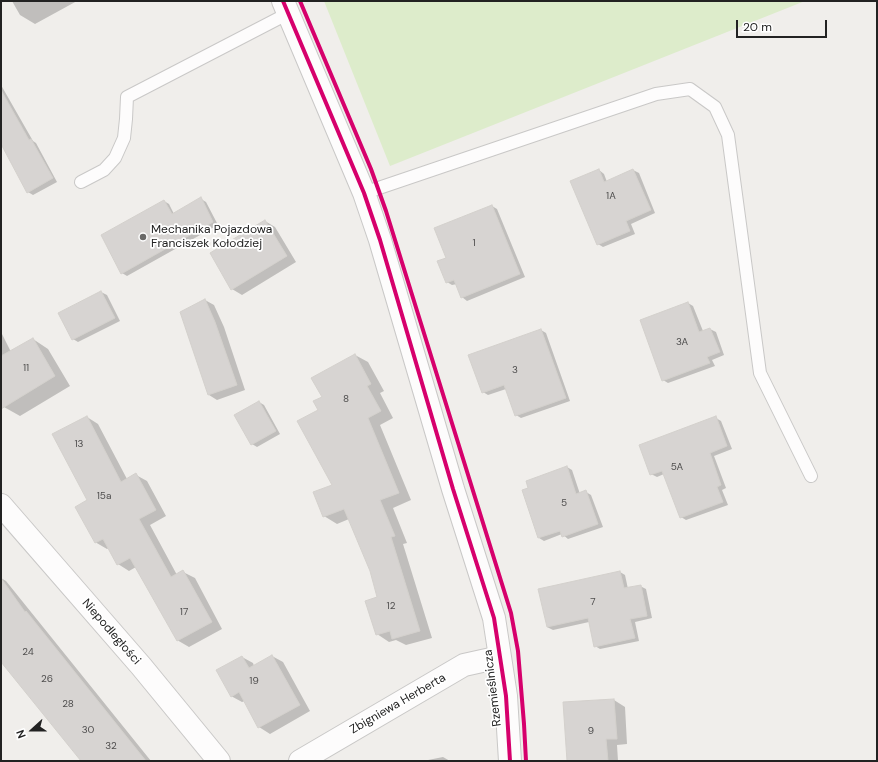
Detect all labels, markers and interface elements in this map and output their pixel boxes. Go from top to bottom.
scale bar [738,12,829,38]
text: 20 m [743,19,772,35]
house number: 1A [606,190,616,202]
place label: Mechanika Pojazdowa Franciszek Kołodziej [151,223,272,251]
marker: Mechanika Pojazdowa Franciszek Kołodziej [138,232,148,242]
house number: 1 [472,237,476,249]
house number: 3A [676,336,688,348]
house number: 11 [23,362,29,374]
house number: 3 [512,364,518,376]
house number: 8 [343,393,349,405]
house number: 13 [74,438,84,450]
house number: 5A [671,461,683,473]
house number: 15a [97,490,111,502]
house number: 5 [561,497,567,509]
street label: Niepodległości [79,596,143,668]
house number: 7 [590,596,596,608]
house number: 12 [387,600,395,612]
house number: 17 [180,606,188,618]
house number: 24 [22,646,34,658]
street label: Rzemieślnicza [481,649,505,727]
street label: Zbigniewa Herberta [348,671,448,737]
house number: 26 [41,673,53,685]
house number: 19 [249,675,259,687]
house number: 28 [62,698,74,710]
north arrow [12,710,52,750]
house number: 30 [82,724,94,736]
house number: 9 [588,725,594,737]
text: N [13,728,29,741]
house number: 32 [105,740,117,752]

